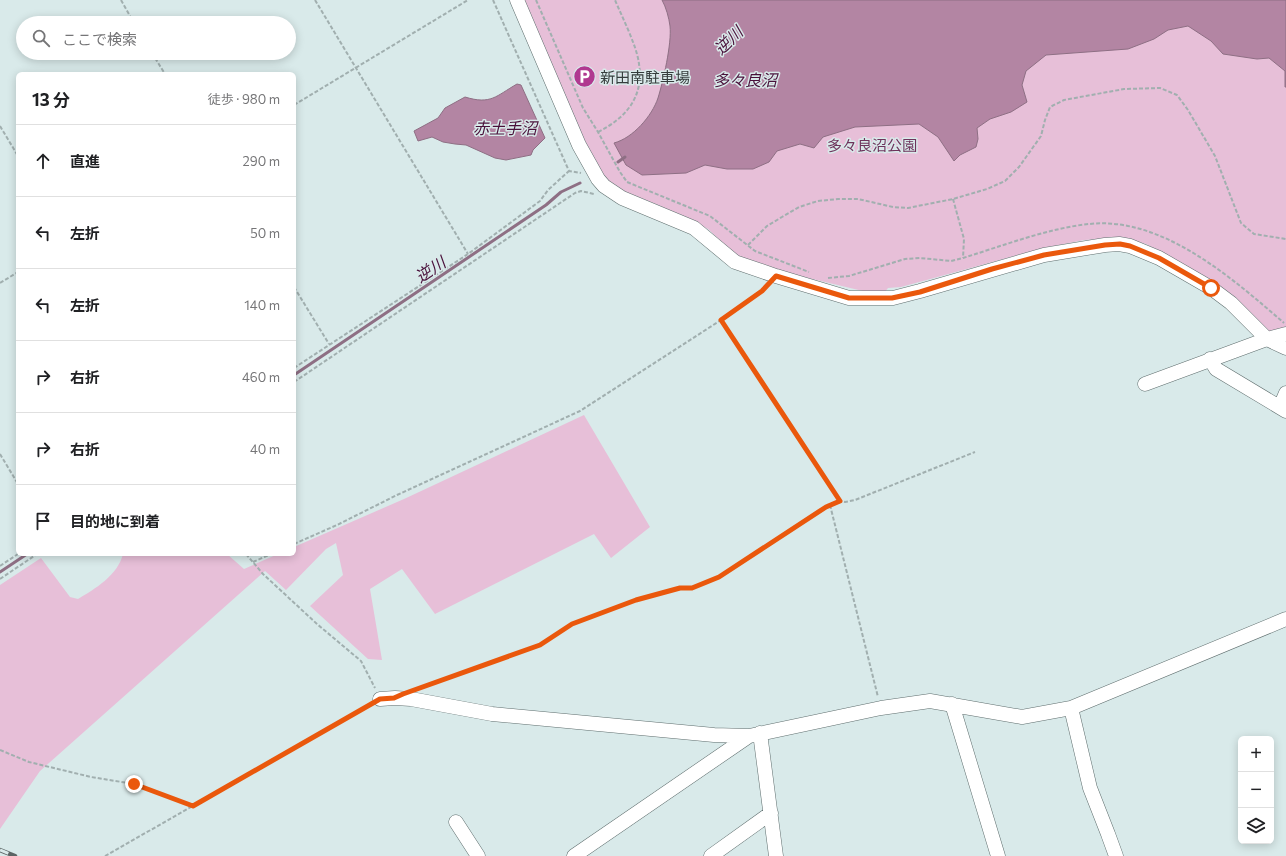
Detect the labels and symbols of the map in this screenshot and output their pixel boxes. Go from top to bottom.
water label: 逆川 [710,21,748,58]
parking icon: 新田南駐車場 [571,64,597,90]
place label: 新田南駐車場 [600,68,690,86]
water label: 多々良沼 [713,70,779,89]
water label: 赤土手沼 [473,118,539,137]
park label: 多々良沼公園 [827,136,917,154]
water label: 逆川 [411,251,450,286]
route start [1202,279,1220,297]
route end [125,775,143,793]

